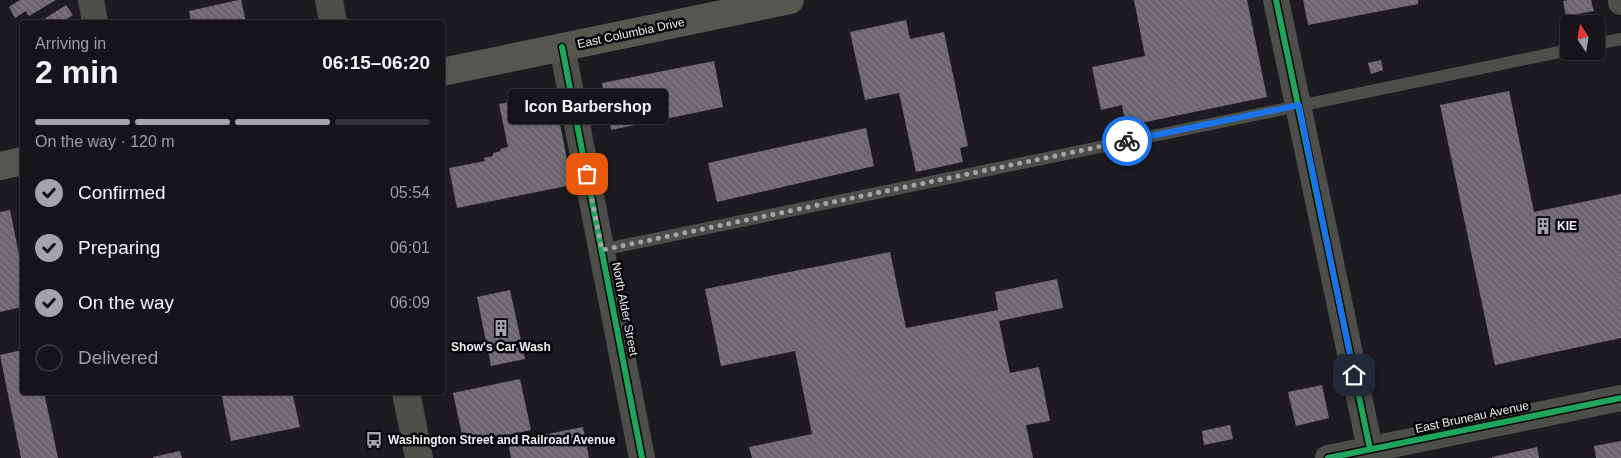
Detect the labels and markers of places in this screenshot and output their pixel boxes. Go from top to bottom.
callout: Icon Barbershop [507,89,667,124]
pin [566,153,608,195]
building icon: KIE [1533,216,1553,236]
place label: KIE [1557,219,1577,233]
building icon: Show's Car Wash [491,318,511,338]
place label: Show's Car Wash [451,340,551,354]
pin [1333,354,1375,396]
bus stop icon: Washington Street and Railroad Avenue [364,430,384,450]
place label: Washington Street and Railroad Avenue [388,433,616,447]

